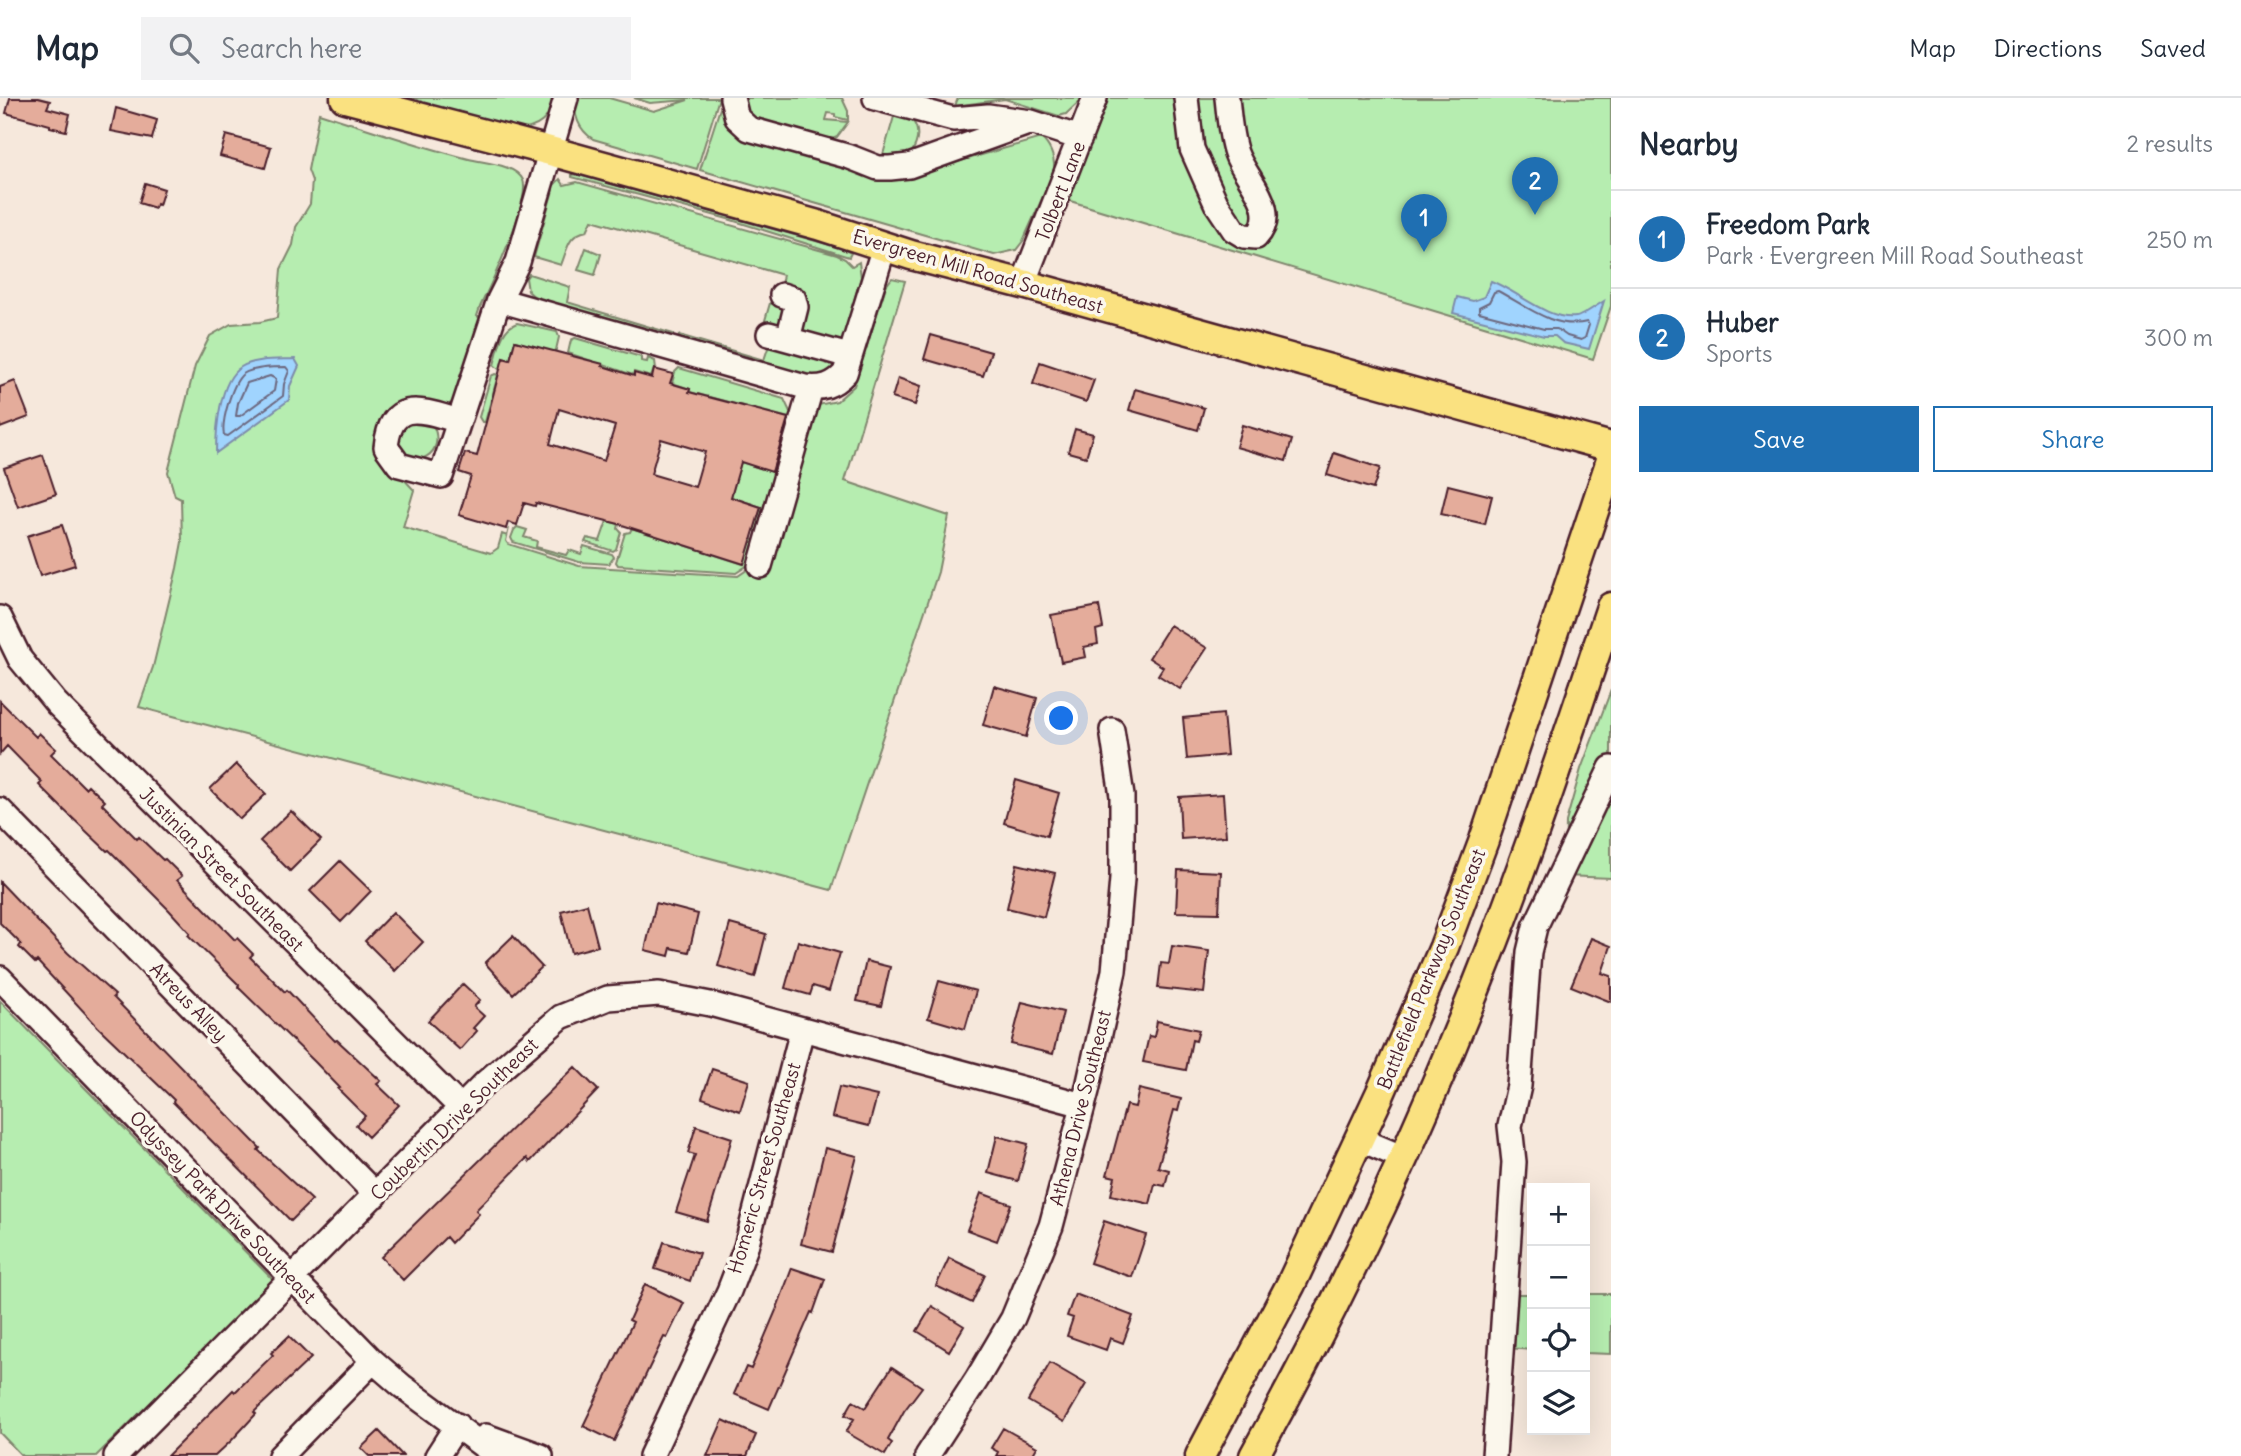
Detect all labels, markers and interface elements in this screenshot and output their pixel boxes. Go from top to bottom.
search box [141,17,631,80]
text: Map [35,27,99,69]
icon: search [165,29,203,67]
text: Search here [221,32,362,65]
text: Map [1909,33,1956,63]
text: Directions [1994,33,2102,63]
text: Saved [2140,33,2206,63]
text: Nearby [1639,125,1739,163]
text: 2 results [2127,129,2213,158]
street label: Tolbert Lane [1030,138,1090,244]
pin: 2 [1512,157,1558,215]
pin: 1 [1401,194,1447,252]
text: Freedom Park [1706,208,1870,241]
street label: Evergreen Mill Road Southeast [850,224,1106,318]
text: 1 [1657,225,1667,254]
text: 250 m [2146,225,2213,254]
text: Park · Evergreen Mill Road Southeast [1706,241,2083,270]
text: Huber [1706,306,1779,339]
text: 2 [1656,323,1668,352]
text: 300 m [2144,323,2213,352]
text: Sports [1706,339,1772,368]
button: Save [1639,406,1919,472]
button: Share [1933,406,2213,472]
your location [1044,701,1078,735]
street label: Justinian Street Southeast [135,782,309,956]
street label: Battlefield Parkway Southeast [1372,845,1490,1093]
street label: Atreus Alley [145,957,233,1047]
street label: Athena Drive Southeast [1044,1007,1116,1209]
street label: Coubertin Drive Southeast [365,1033,543,1205]
street label: Homeric Street Southeast [722,1060,806,1276]
street label: Odyssey Park Drive Southeast [125,1106,321,1308]
map controls [1527,1183,1590,1435]
button: + [1527,1183,1590,1246]
button: − [1527,1246,1590,1309]
button: locate [1527,1309,1590,1372]
button: layers [1527,1372,1590,1435]

